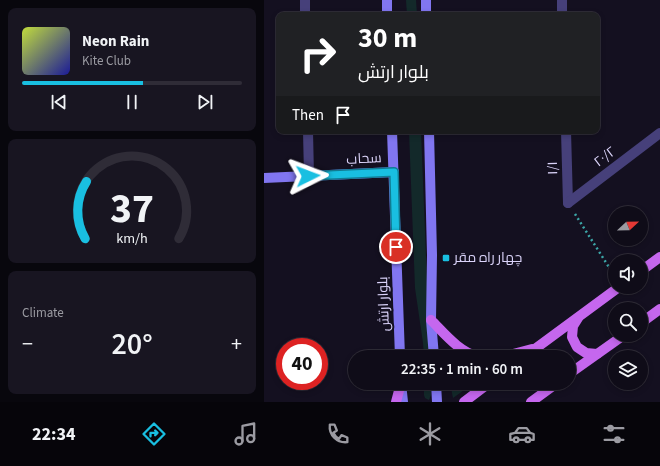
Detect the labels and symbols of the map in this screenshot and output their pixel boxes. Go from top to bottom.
street label: ۲۰/۲ [590,142,620,172]
street label: سحاب [346,148,382,170]
position arrow [287,155,329,197]
street label: ۱/۱ [543,161,563,175]
north arrow [608,206,648,246]
pin [379,230,413,264]
place label: چهار راه مقر [453,248,522,268]
marker: چهار راه مقر [441,253,451,263]
street label: بلوار ارتش [373,276,395,332]
speed limit sign: 40 [276,338,328,390]

